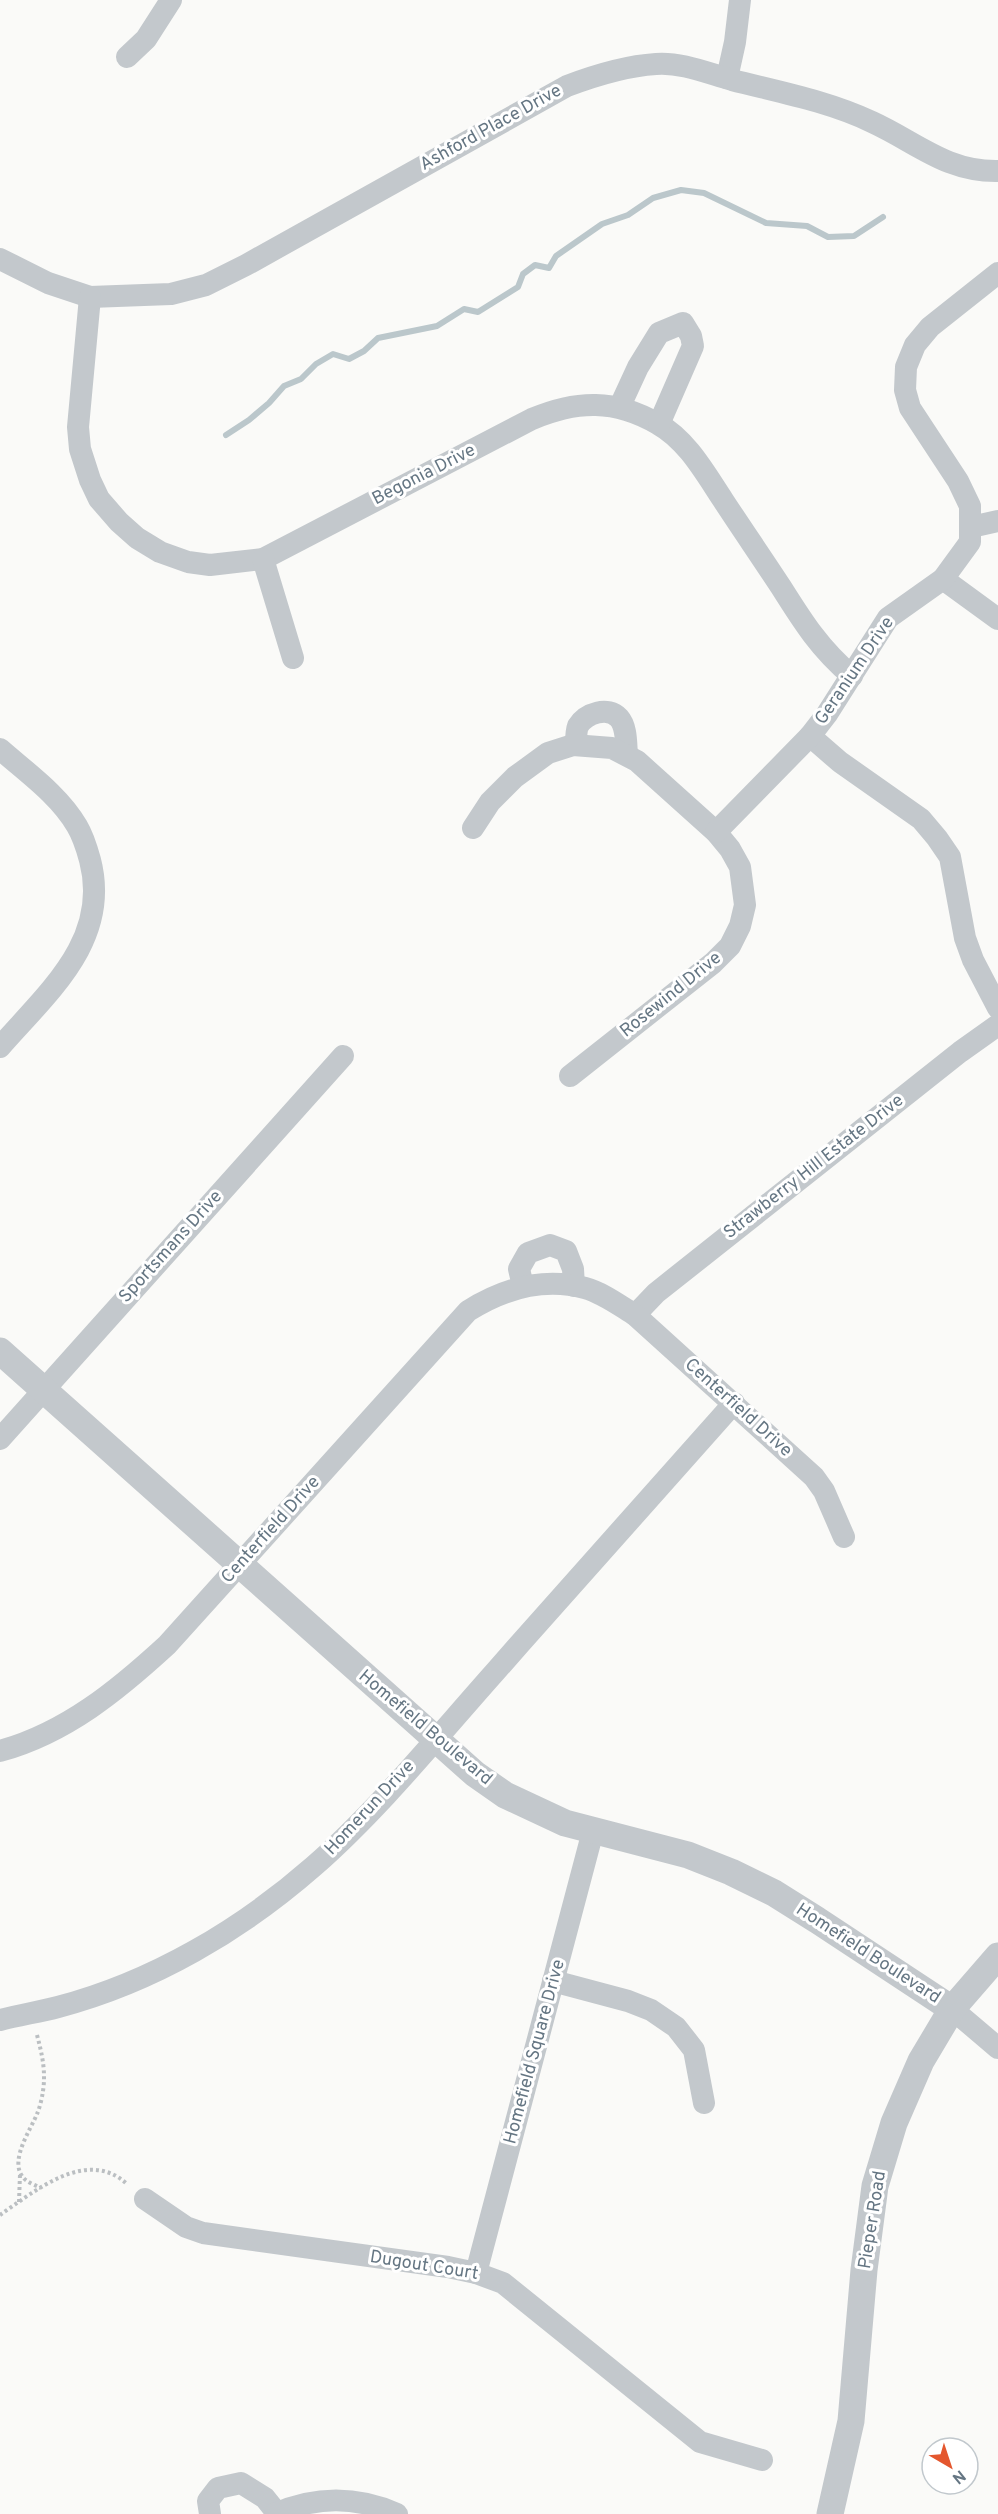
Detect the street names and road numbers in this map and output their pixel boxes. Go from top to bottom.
street label: Ashford Place Drive [416,79,566,177]
street label: Begonia Drive [368,439,480,511]
street label: Geranium Drive [810,612,900,730]
street label: Rosewind Drive [616,947,726,1043]
street label: Strawberry Hill Estate Drive [719,1090,909,1244]
street label: Sportsmans Drive [114,1186,228,1308]
street label: Centerfield Drive [679,1354,797,1462]
street label: Centerfield Drive [217,1471,325,1589]
street label: Homefield Boulevard [353,1665,497,1791]
street label: Homerun Drive [320,1756,420,1860]
street label: Homefield Boulevard [791,1899,945,2009]
street label: Homefield Square Drive [499,1957,571,2147]
street label: Pieper Road [854,2169,892,2271]
street label: Dugout Court [368,2246,480,2286]

